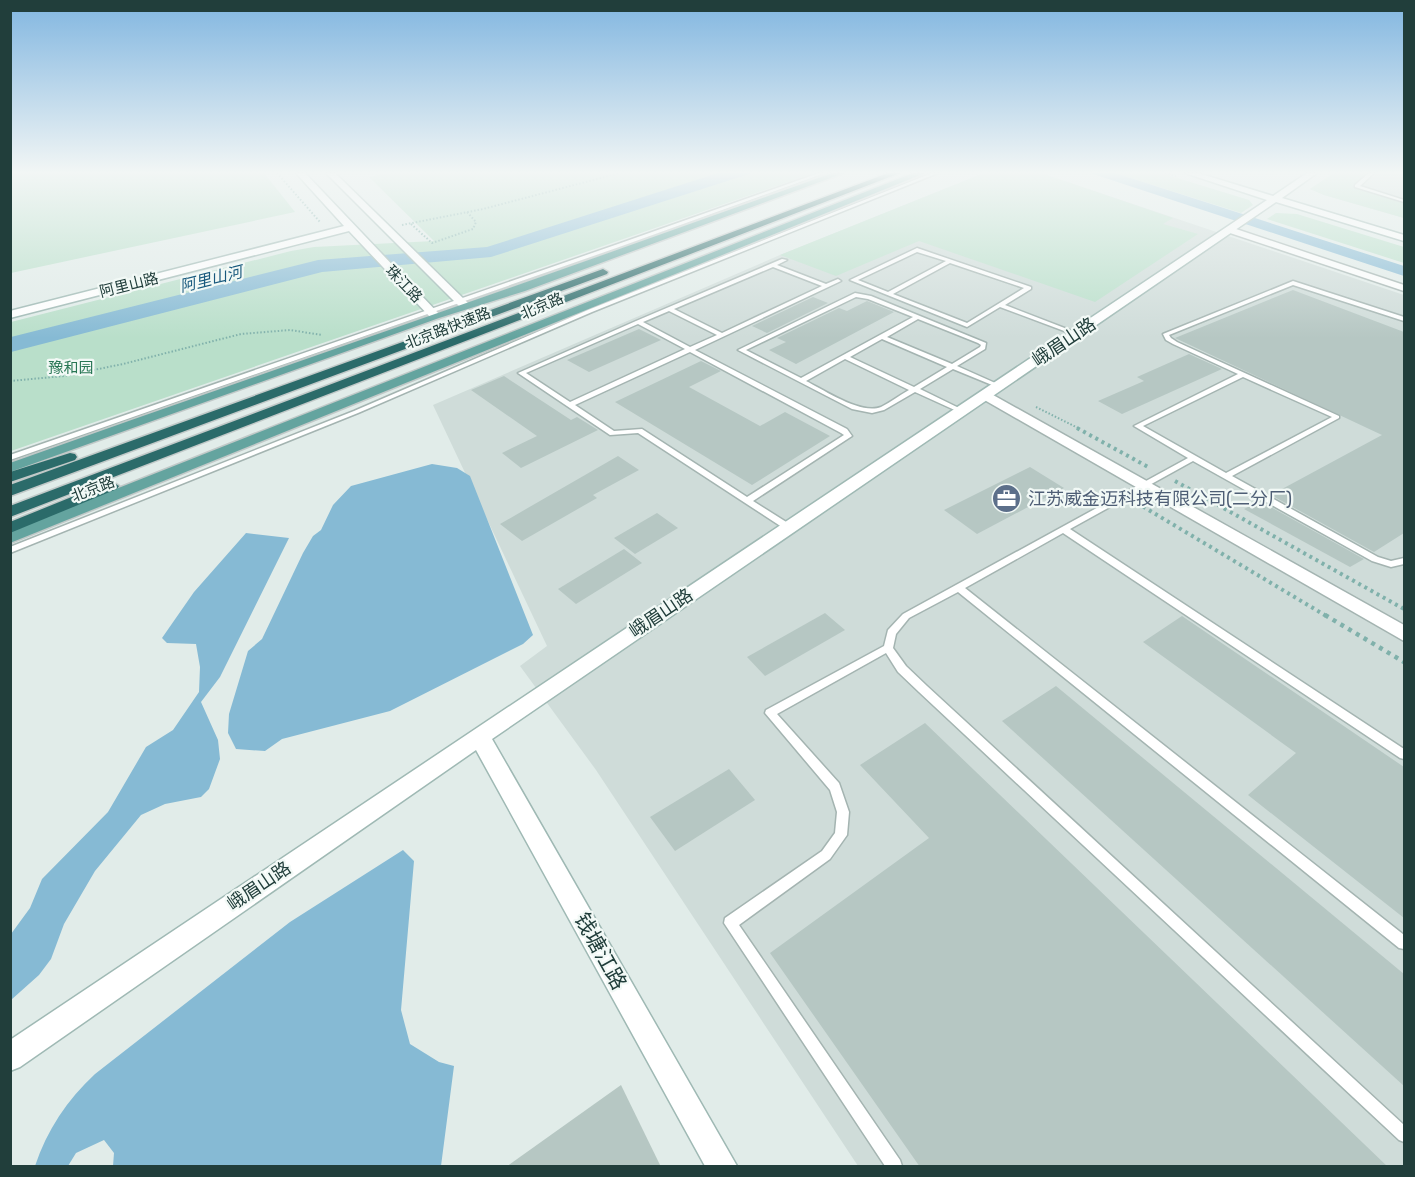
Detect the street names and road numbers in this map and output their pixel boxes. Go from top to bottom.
street label: 珠江路 [382,262,426,306]
street label: 阿里山路 [98,269,160,301]
street label: 北京路 [518,289,566,323]
street label: 北京路快速路 [403,303,493,353]
street label: 峨眉山路 [1028,313,1100,371]
street label: 北京路 [69,473,117,505]
street label: 峨眉山路 [625,584,697,642]
street label: 峨眉山路 [223,857,295,915]
street label: 钱塘江路 [570,908,632,994]

